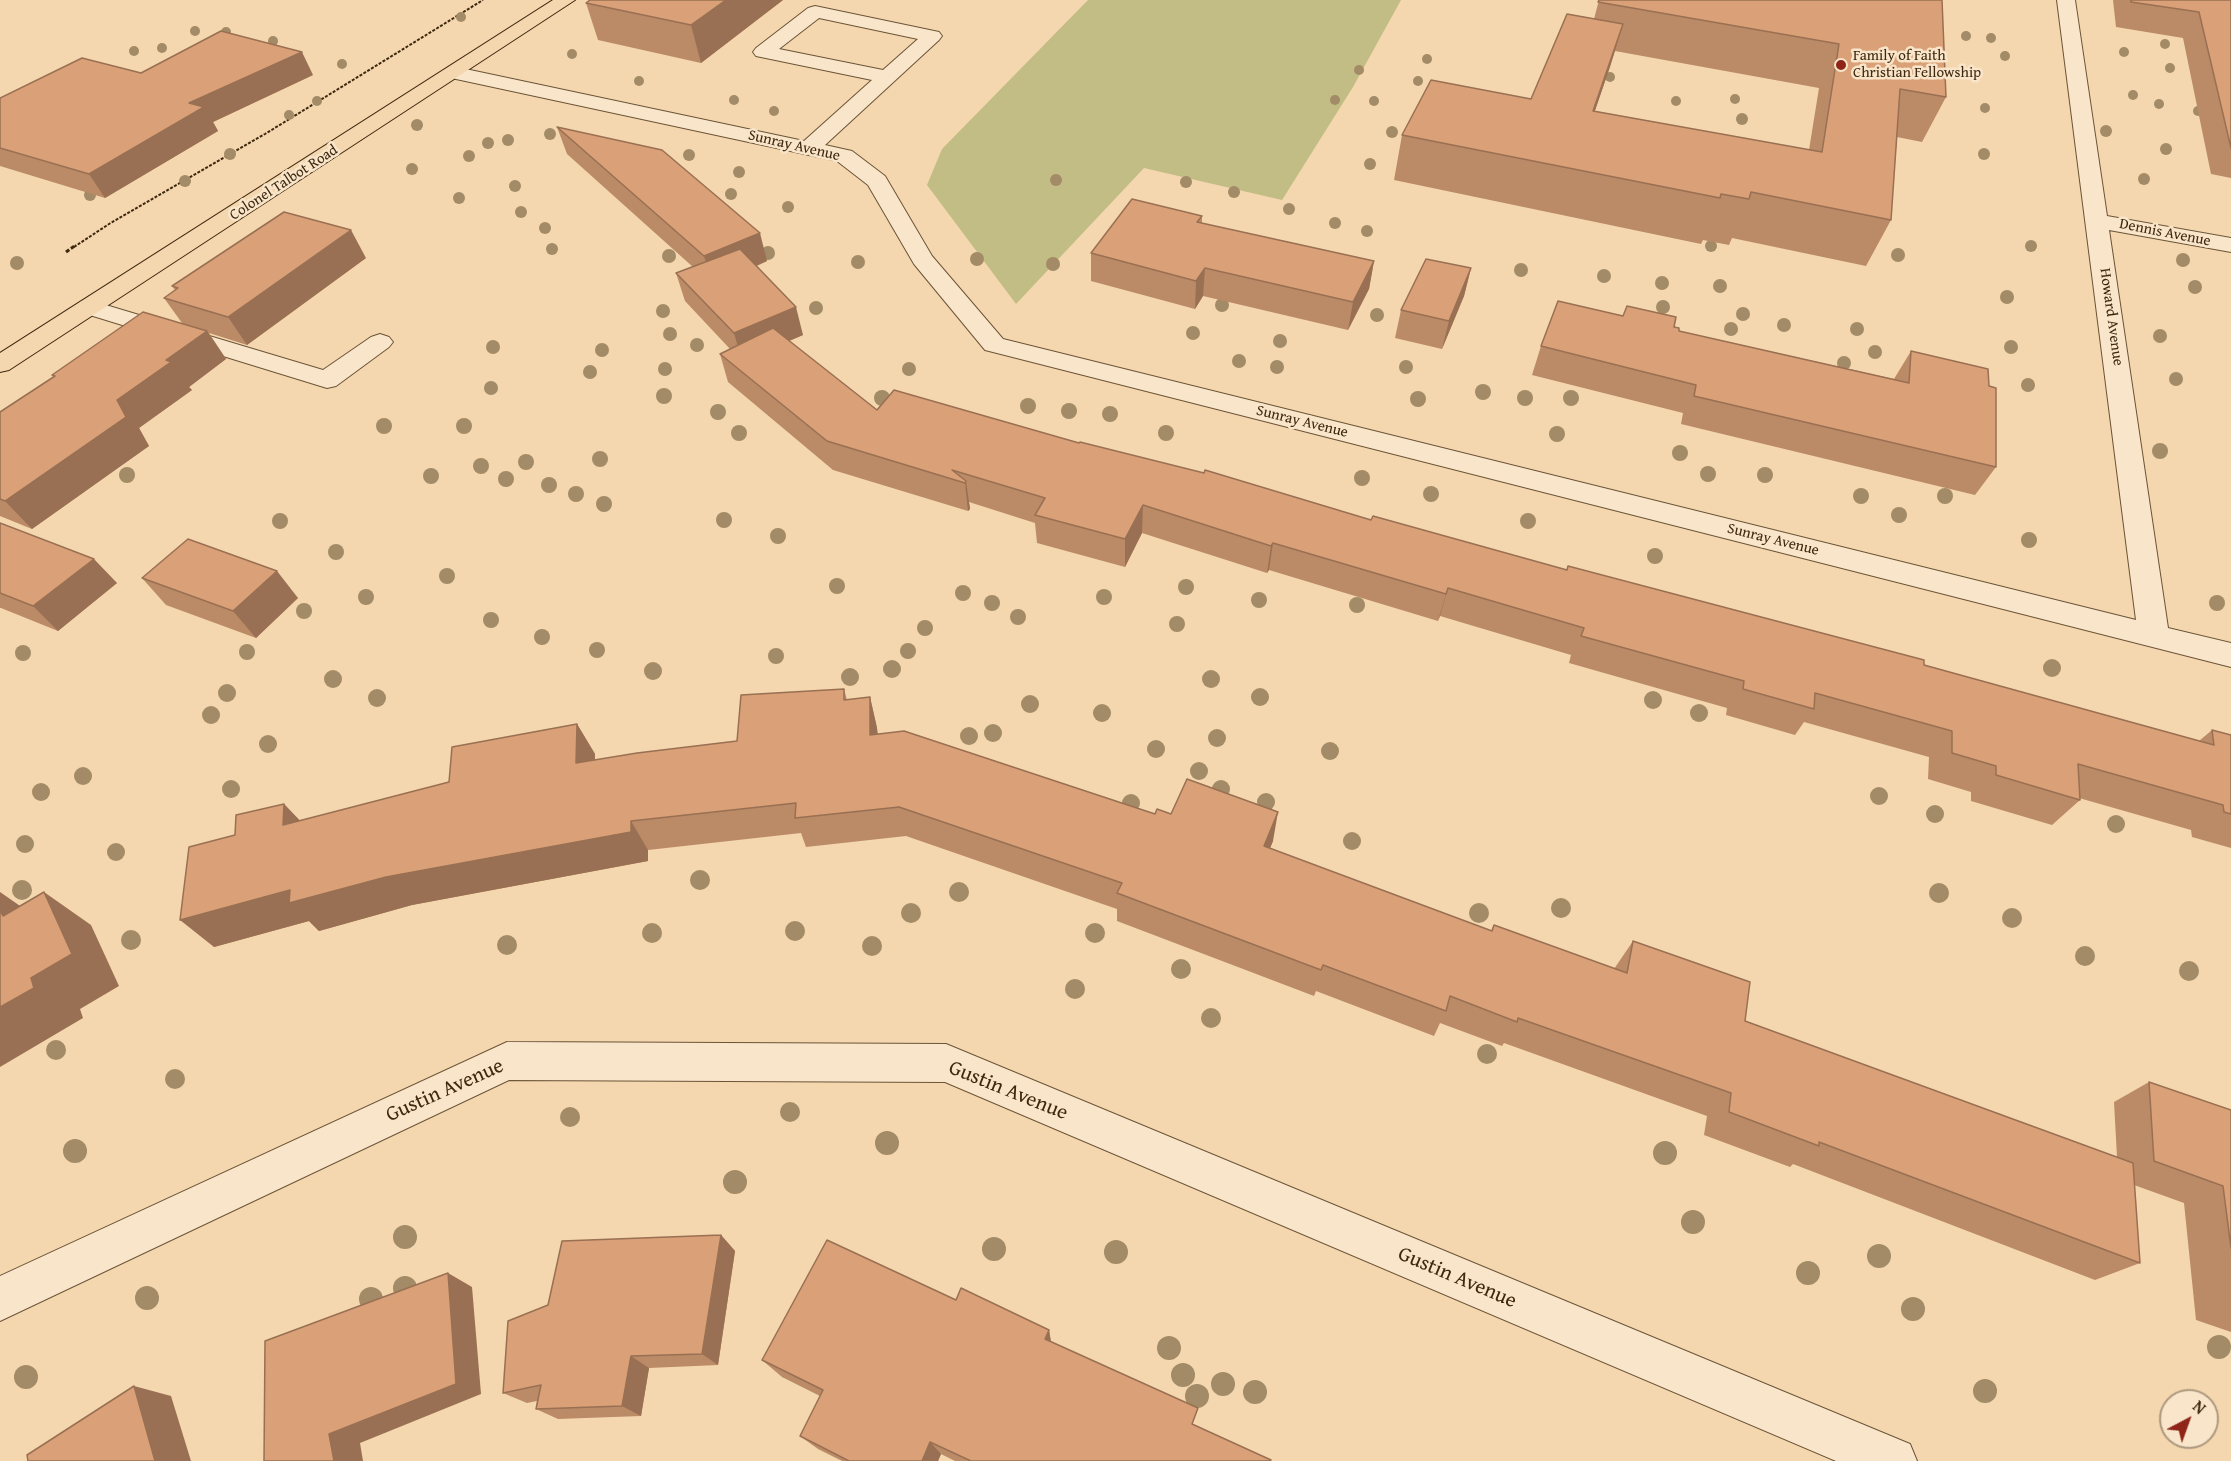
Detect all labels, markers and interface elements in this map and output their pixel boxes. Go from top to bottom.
place label: Family of Faith Christian Fellowship [1853,47,1981,82]
marker: Family of Faith Christian Fellowship [1834,58,1848,72]
street label: Sunray Avenue [746,127,842,165]
street label: Colonel Talbot Road [227,141,341,225]
street label: Dennis Avenue [2118,215,2212,251]
street label: Howard Avenue [2095,267,2127,367]
street label: Sunray Avenue [1254,402,1350,442]
street label: Sunray Avenue [1725,520,1821,560]
street label: Gustin Avenue [382,1054,508,1128]
street label: Gustin Avenue [945,1056,1071,1126]
street label: Gustin Avenue [1394,1242,1520,1314]
north arrow [2159,1389,2219,1449]
text: N [2188,1394,2211,1419]

